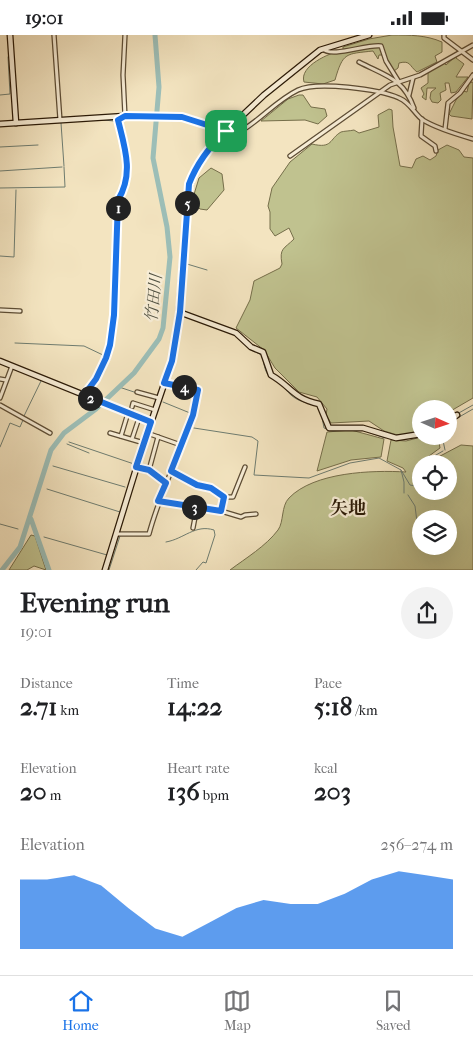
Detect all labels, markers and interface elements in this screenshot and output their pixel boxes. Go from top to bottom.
text: 19:01 [25,7,64,29]
pin [205,110,247,152]
icon: arrive [212,117,240,145]
pin: 5 [174,191,200,215]
pin: 1 [106,195,130,221]
text: 5 [184,195,191,212]
text: 1 [116,200,121,217]
water label: 竹田川 [142,271,166,323]
pin: 4 [172,375,196,399]
text: 4 [180,379,189,396]
pin: 2 [78,385,102,411]
text: 2 [87,390,94,407]
north arrow [412,400,458,445]
map controls [412,400,457,555]
button: locate [412,455,457,500]
pin: 3 [182,495,206,519]
district label: 矢地 [330,498,366,519]
text: 3 [192,499,197,516]
button: layers [412,510,457,555]
text: Evening run [20,586,170,619]
button: share [401,587,453,639]
text: 19:01 [20,622,52,641]
text: Distance [20,675,73,692]
text: Time [167,675,199,692]
text: Pace [314,675,342,692]
text: 2.71 [20,692,57,721]
text: 14:22 [167,692,222,721]
text: 5:18 [314,692,352,721]
text: km [57,702,79,719]
text: /km [352,702,378,719]
text: Elevation [20,760,77,777]
text: Heart rate [167,760,230,777]
text: kcal [314,760,338,777]
text: 20 [20,777,47,806]
text: 136 [167,777,200,806]
text: 203 [314,777,351,806]
text: m [47,787,61,804]
text: bpm [200,787,229,804]
text: Elevation [20,835,85,854]
text: 256–274 m [381,835,453,854]
tab: Home [62,987,99,1034]
tab: Map [223,987,251,1034]
tab: Saved [376,987,411,1034]

